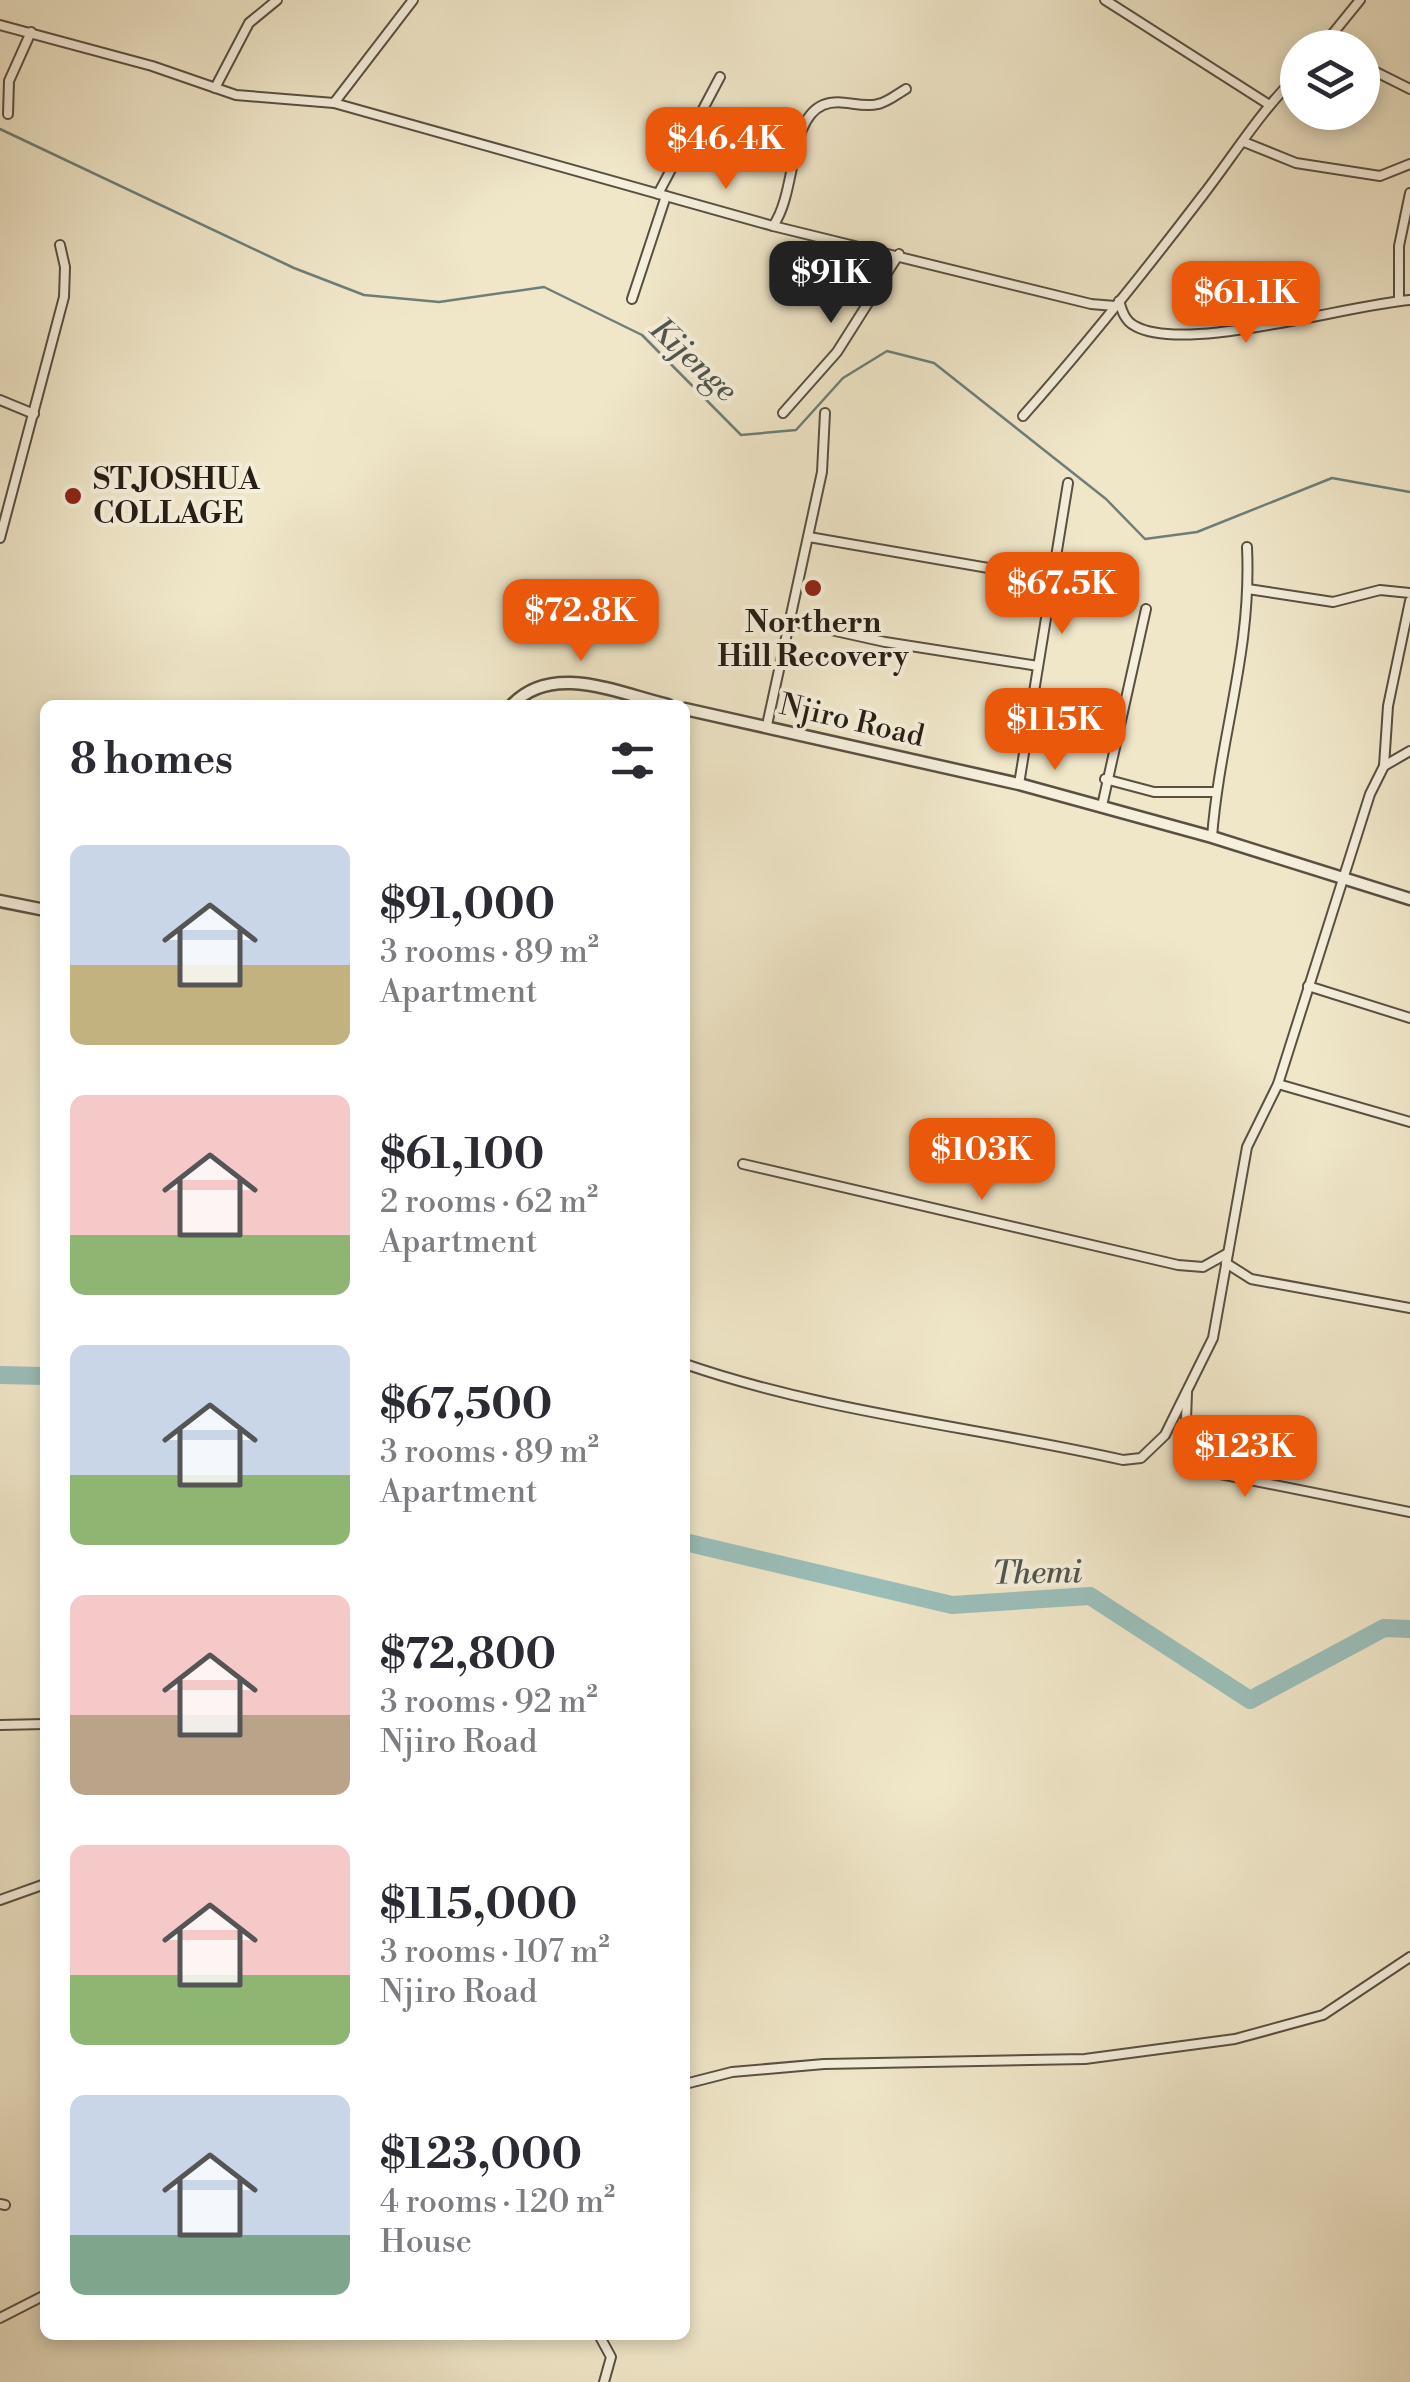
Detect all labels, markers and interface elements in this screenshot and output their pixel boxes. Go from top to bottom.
map controls [1280,30,1380,130]
button: layers [1280,30,1380,130]
pin: $46.4K [645,107,807,192]
text: $46.4K [668,119,784,159]
pin: $91K [772,241,890,326]
text: $91K [791,253,871,293]
pin: $61.1K [1165,261,1327,346]
text: $61.1K [1194,273,1298,313]
water label: Kijenge [641,309,746,410]
place label: ST.JOSHUA COLLAGE [93,461,260,533]
marker: ST.JOSHUA COLLAGE [62,485,84,507]
pin: $67.5K [981,552,1143,637]
text: $67.5K [1007,564,1117,604]
marker: Northern Hill Recovery [802,577,824,599]
pin: $72.8K [500,579,662,664]
text: $72.8K [525,591,637,631]
place label: Northern Hill Recovery [717,604,910,676]
street label: Njiro Road [776,686,928,756]
pin: $115K [985,688,1125,773]
text: $115K [1007,700,1103,740]
icon: filters [605,733,660,788]
text: 8 homes [70,734,233,787]
text: $91,000 [380,879,555,932]
icon: home [150,885,270,1005]
text: 3 rooms · 89 m² [380,932,599,972]
text: Apartment [380,972,537,1012]
pin: $103K [912,1118,1052,1203]
text: $61,100 [380,1129,544,1182]
text: $103K [931,1130,1033,1170]
icon: home [150,1135,270,1255]
text: 2 rooms · 62 m² [380,1182,598,1222]
text: Apartment [380,1222,537,1262]
text: $67,500 [380,1379,552,1432]
icon: home [150,1385,270,1505]
pin: $123K [1175,1415,1315,1500]
text: $123K [1195,1427,1295,1467]
text: 3 rooms · 89 m² [380,1432,599,1472]
text: Apartment [380,1472,537,1512]
water label: Themi [992,1552,1082,1594]
text: $72,800 [380,1629,556,1682]
icon: home [150,1635,270,1755]
text: 3 rooms · 92 m² [380,1682,598,1722]
text: Njiro Road [380,1722,537,1762]
text: $115,000 [380,1879,577,1932]
icon: home [150,1885,270,2005]
text: 3 rooms · 107 m² [380,1932,610,1972]
text: Njiro Road [380,1972,537,2012]
text: $123,000 [380,2129,582,2182]
icon: home [150,2135,270,2255]
text: 4 rooms · 120 m² [380,2182,615,2222]
text: House [380,2222,472,2262]

